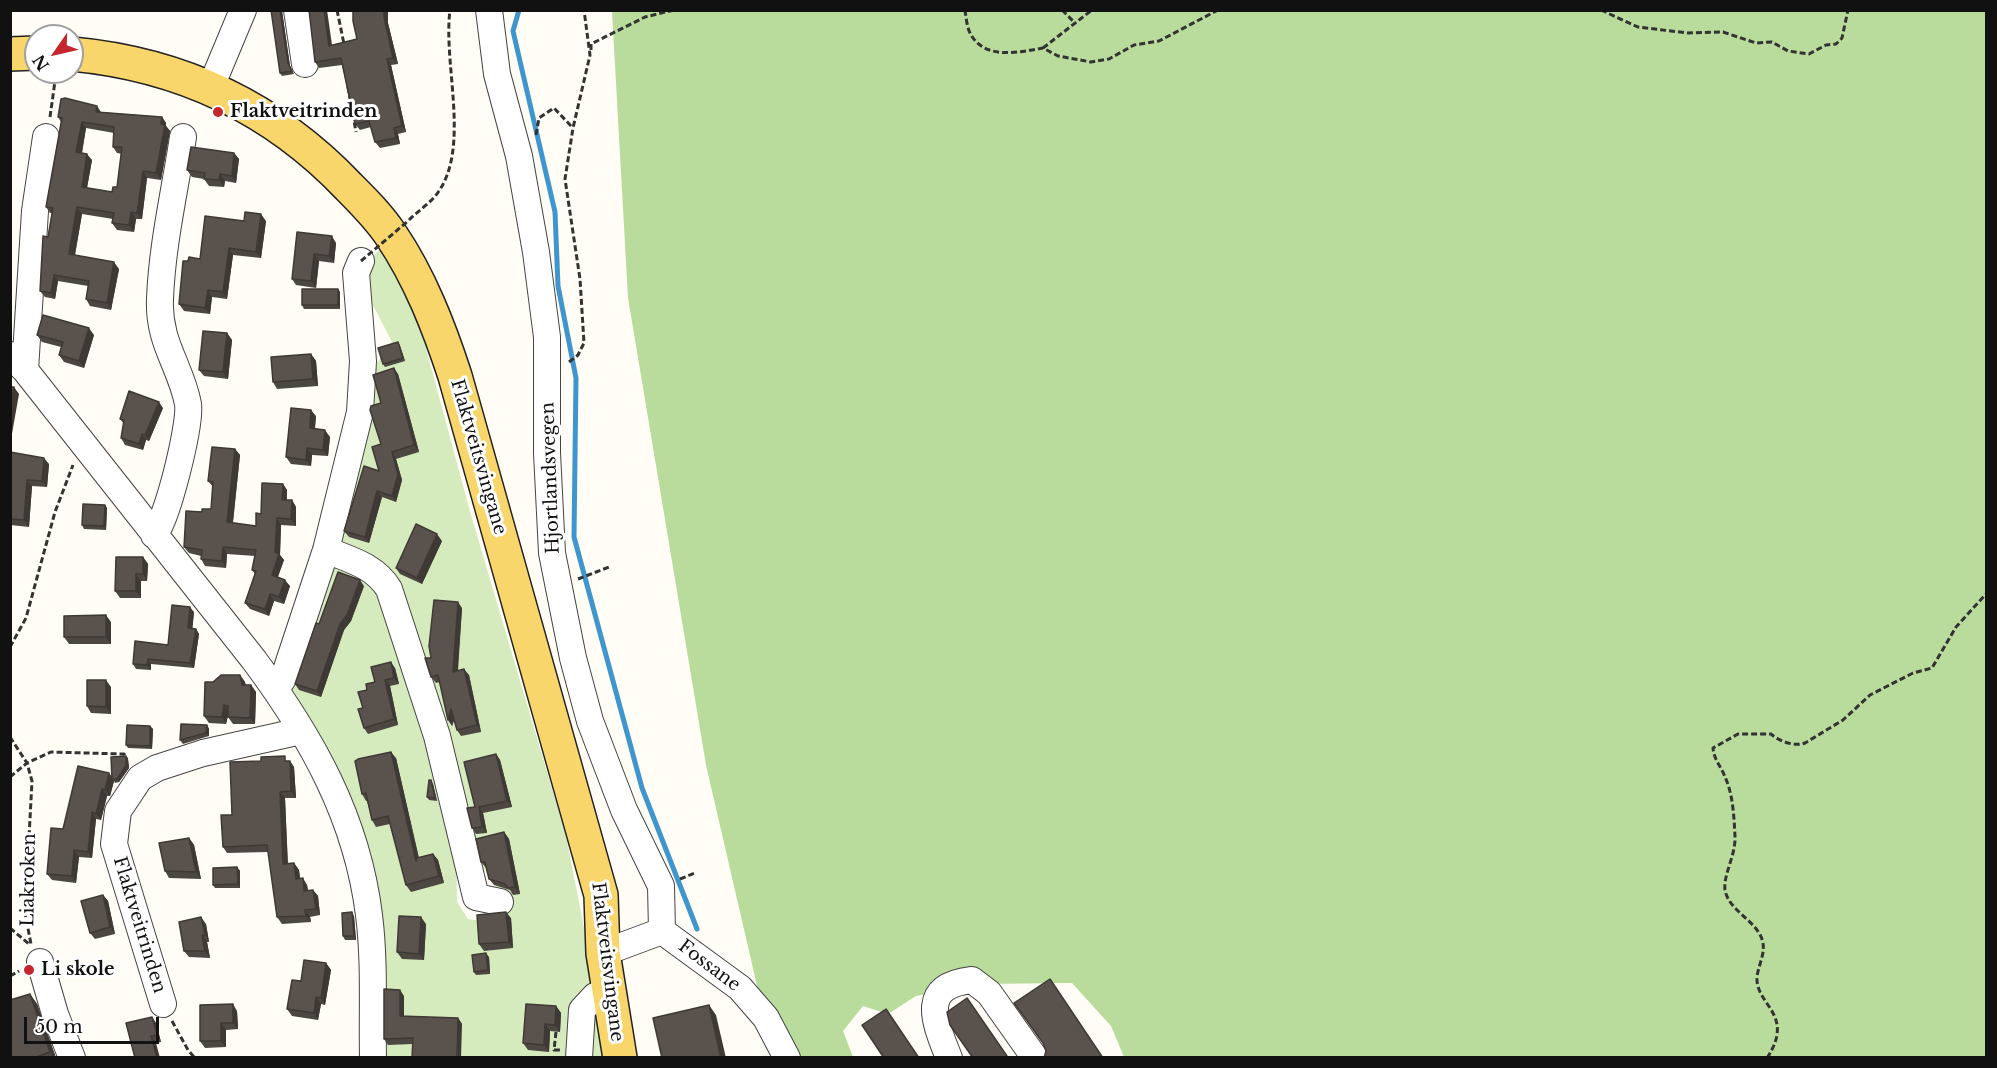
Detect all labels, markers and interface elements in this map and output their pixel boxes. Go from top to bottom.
north arrow [24,24,84,84]
text: N [28,51,53,75]
place label: Flaktveitrinden [230,101,377,123]
marker: Flaktveitrinden [211,105,225,119]
street label: Flaktveitsvingane [445,377,511,537]
street label: Hjortlandsvegen [538,402,564,554]
street label: Liakroken [17,833,41,927]
street label: Flaktveitrinden [108,854,170,996]
street label: Flaktveitsvingane [586,881,628,1043]
street label: Fossane [674,936,744,996]
place label: Li skole [41,959,115,981]
marker: Li skole [22,963,36,977]
scale bar [27,1005,162,1043]
text: 50 m [35,1016,83,1038]

